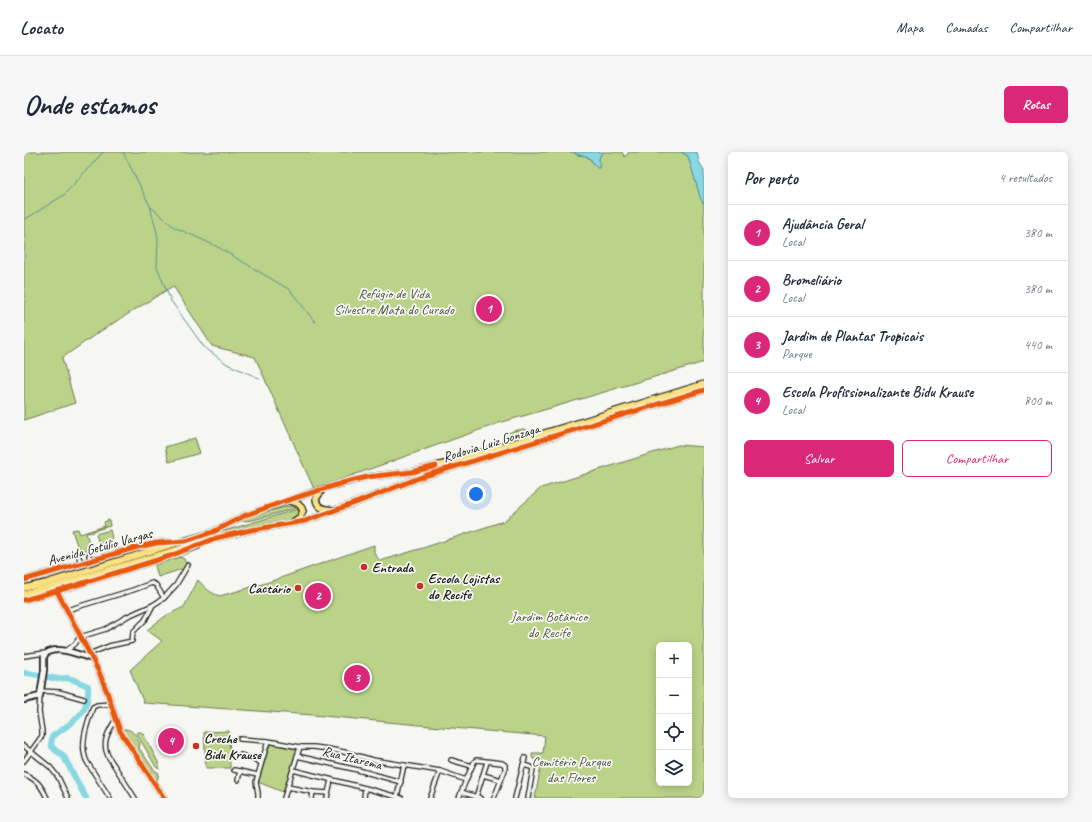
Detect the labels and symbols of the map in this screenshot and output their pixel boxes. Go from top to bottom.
park label: Refúgio de Vida Silvestre Mata do Curado [334,285,455,318]
pin: 1 [476,294,502,324]
street label: Rodovia Luiz Gonzaga [441,420,543,466]
your location [466,484,486,504]
street label: Avenida Getúlio Vargas [46,525,155,569]
place label: Entrada [372,559,414,576]
marker: Entrada [359,562,369,572]
place label: Escola Lojistas do Recife [428,570,501,603]
place label: Cactário [248,580,292,597]
pin: 2 [305,581,331,611]
marker: Escola Lojistas do Recife [415,581,425,591]
marker: Cactário [293,583,303,593]
park label: Jardim Botânico do Recife [510,608,589,641]
pin: 3 [344,663,370,693]
pin: 4 [158,726,184,756]
place label: Creche Bidu Krause [204,730,262,763]
marker: Creche Bidu Krause [191,741,201,751]
street label: Rua Itarema [321,742,385,774]
park label: Cemitério Parque das Flores [532,753,612,786]

